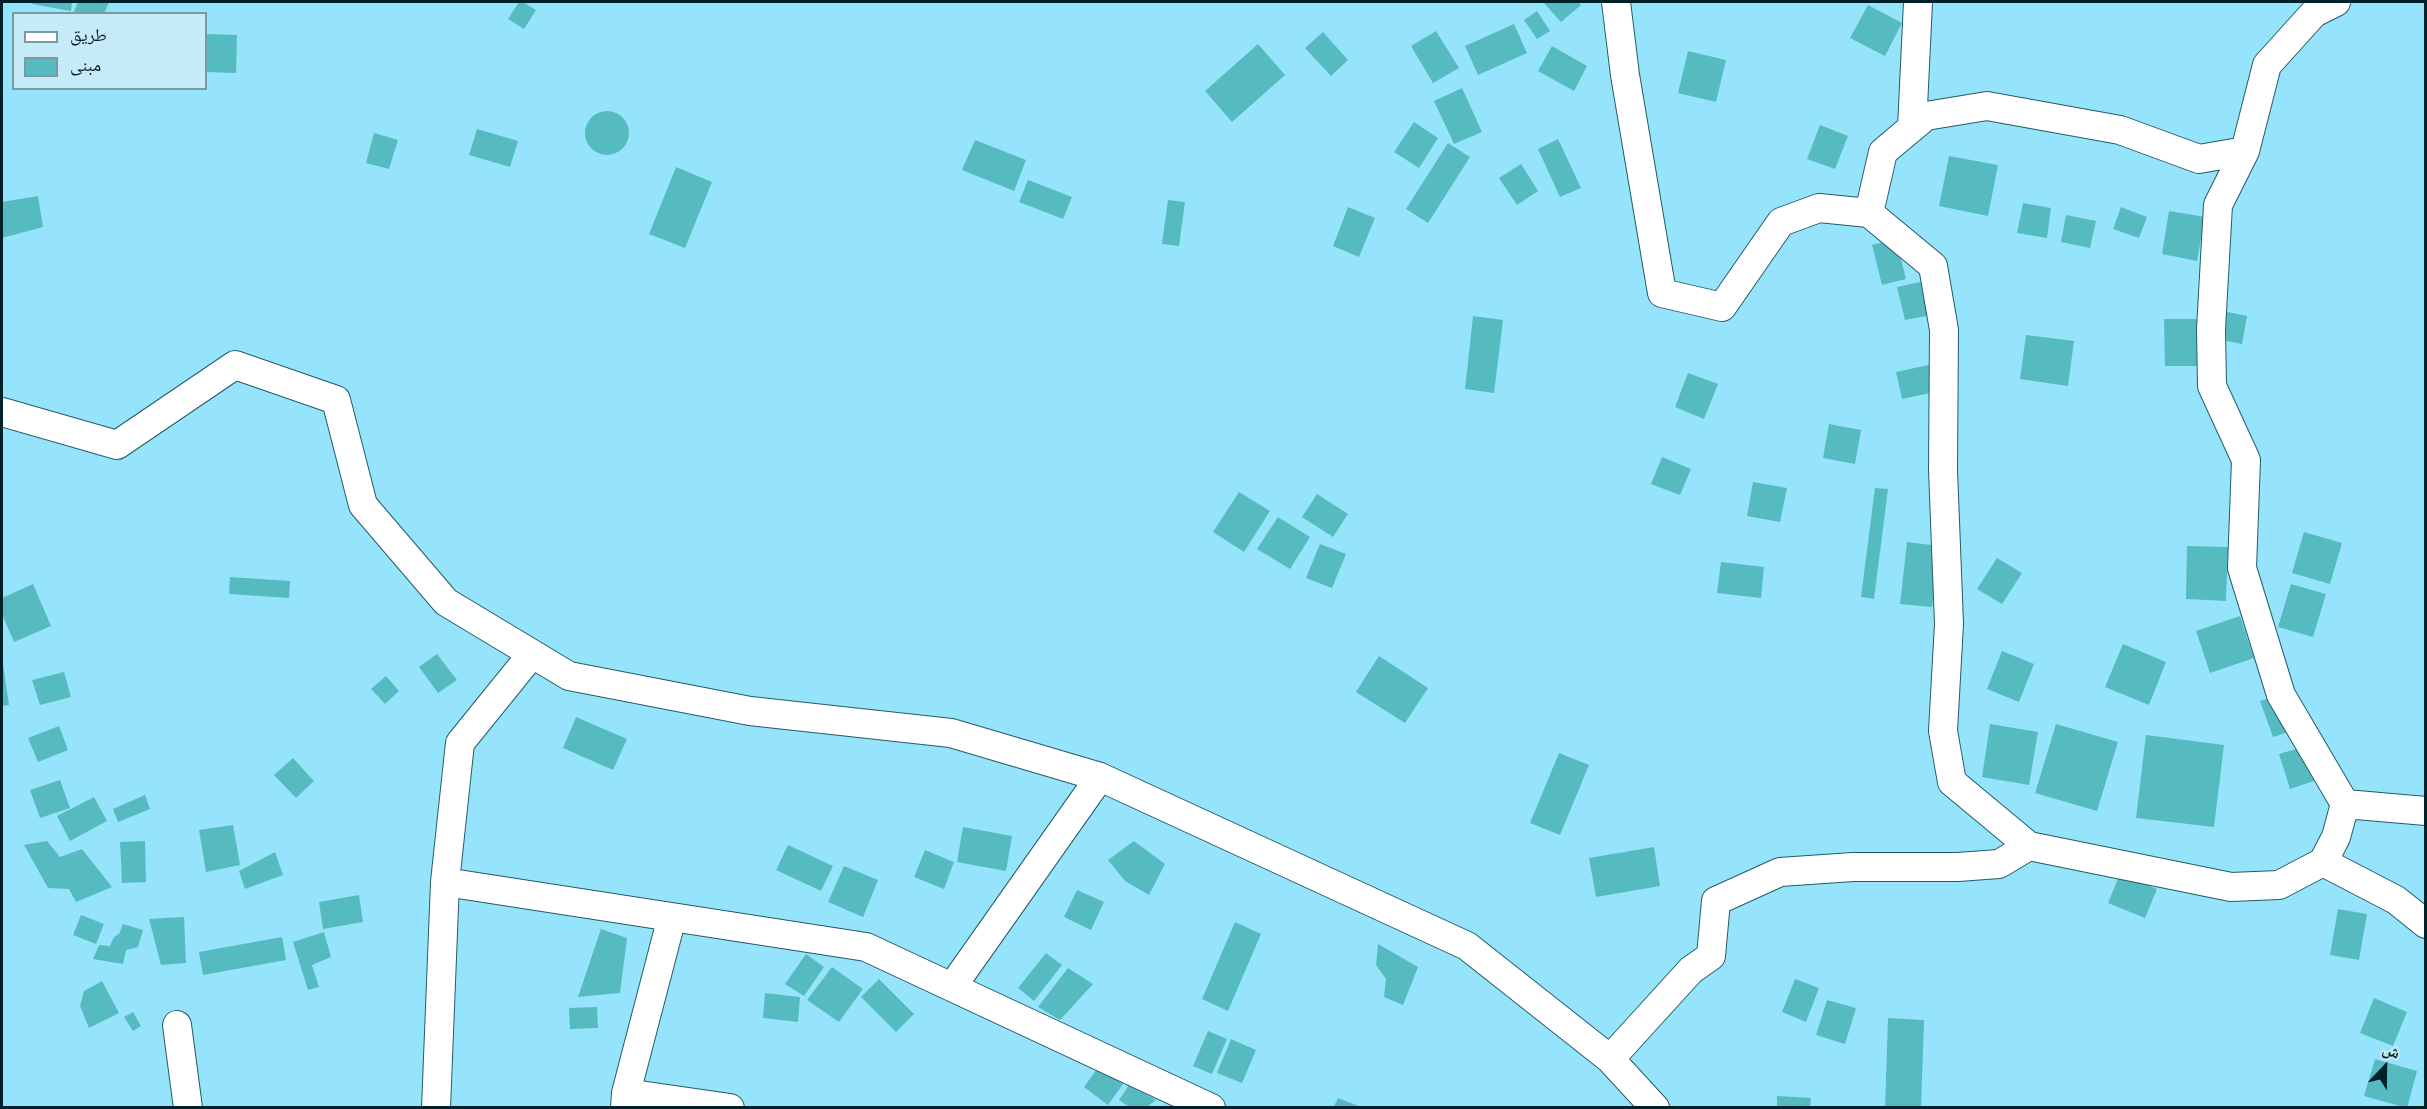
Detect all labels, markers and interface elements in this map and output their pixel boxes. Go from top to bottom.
legend [12,12,207,90]
text: طريق [70,23,107,46]
text: مبنى [70,53,101,76]
north arrow [2355,1037,2415,1097]
text: ش [2380,1038,2403,1063]

